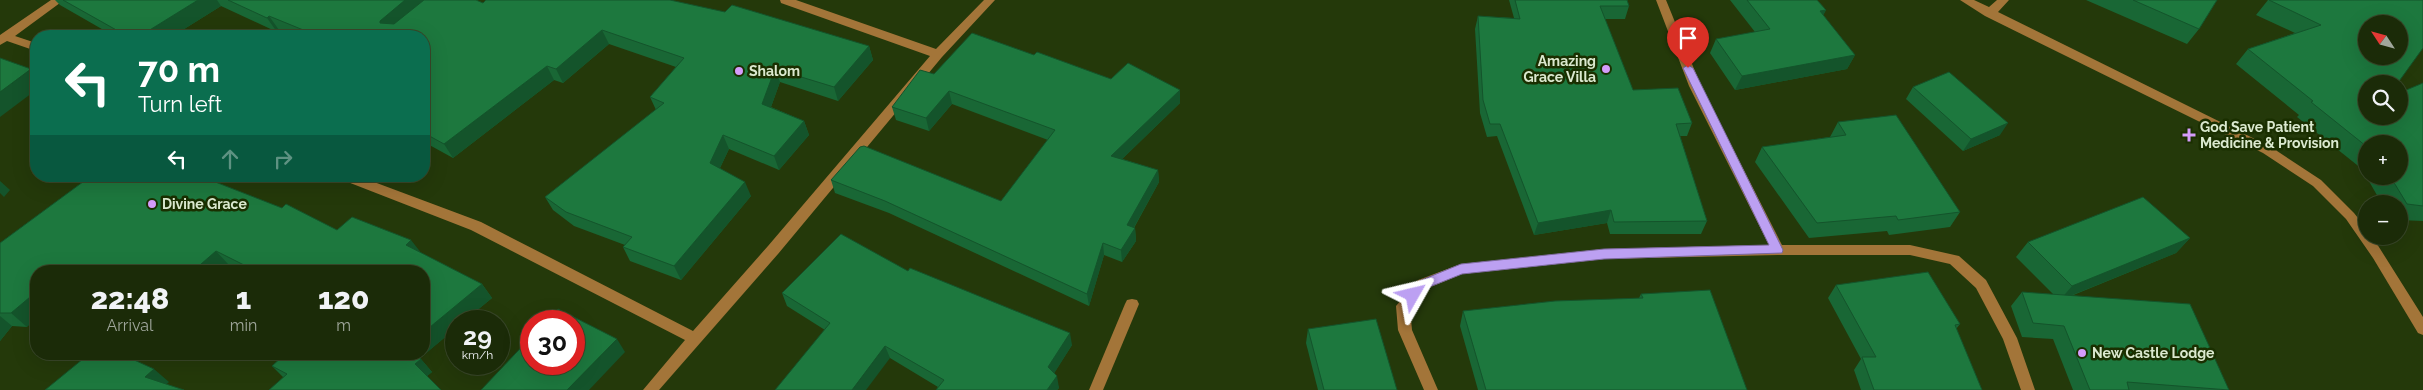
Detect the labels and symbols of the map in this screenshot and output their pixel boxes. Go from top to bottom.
north arrow [2358,15,2408,65]
pin [1667,17,1709,68]
place label: Amazing Grace Villa [1523,53,1596,85]
place label: Shalom [749,63,800,79]
marker: Amazing Grace Villa [1600,63,1612,75]
marker: Shalom [733,65,745,77]
place label: God Save Patient Medicine & Provision [2200,119,2339,151]
marker: God Save Patient Medicine & Provision [2182,128,2196,142]
place label: Divine Grace [162,196,247,212]
marker: Divine Grace [146,198,158,210]
position arrow [1386,268,1438,320]
speed limit sign: 30 [520,310,585,375]
place label: New Castle Lodge [2092,345,2215,361]
marker: New Castle Lodge [2076,347,2088,359]

